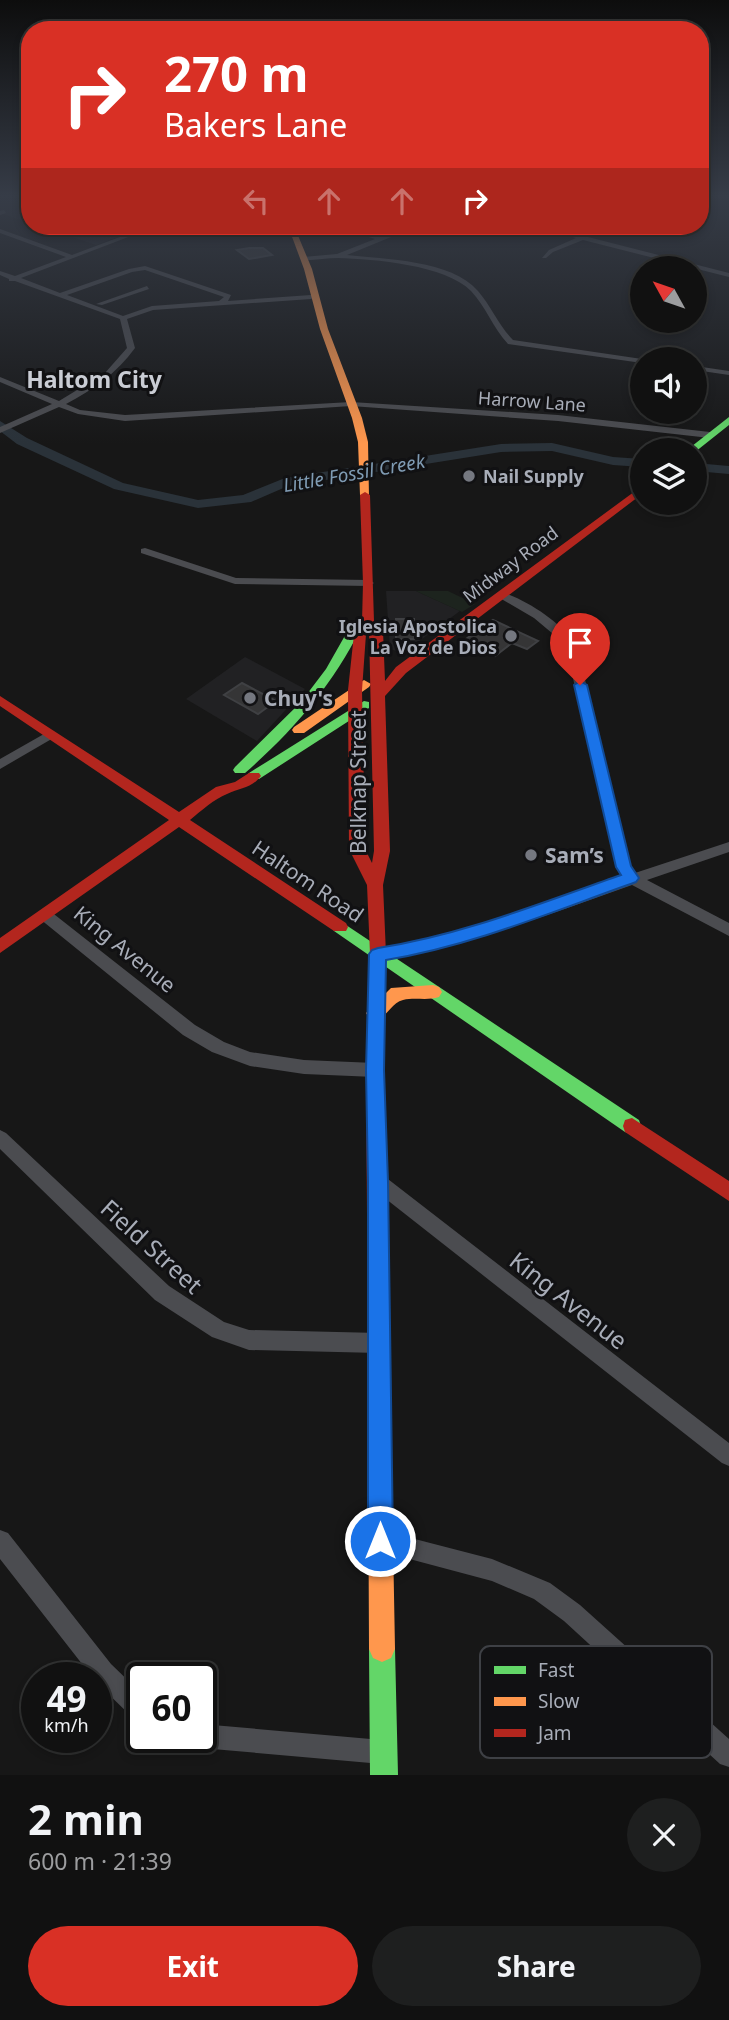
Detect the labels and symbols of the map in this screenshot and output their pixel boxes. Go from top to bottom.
north arrow [630,256,707,332]
district label: Haltom City [26,363,163,395]
street label: Harrow Lane [477,385,587,417]
water label: Little Fossil Creek [281,448,428,498]
place label: Nail Supply [483,464,585,488]
marker: Nail Supply [461,468,477,484]
street label: Midway Road [457,520,563,608]
pin [550,613,610,685]
place label: Iglesia Apostolica La Voz de Dios [339,614,497,659]
marker: Iglesia Apostolica La Voz de Dios [503,628,519,644]
place label: Chuy's [264,684,333,712]
marker: Chuy's [242,690,258,706]
street label: Belknap Street [344,710,372,854]
street label: Haltom Road [247,833,369,929]
place label: Sam’s [545,841,604,869]
marker: Sam’s [523,847,539,863]
street label: King Avenue [68,899,182,999]
street label: Field Street [94,1191,210,1301]
street label: King Avenue [503,1244,635,1356]
position arrow [343,1504,417,1578]
legend [480,1646,712,1758]
text: Fast [538,1657,575,1683]
speed limit sign: 60 [126,1662,217,1753]
text: Slow [538,1688,579,1714]
text: Jam [536,1720,572,1746]

